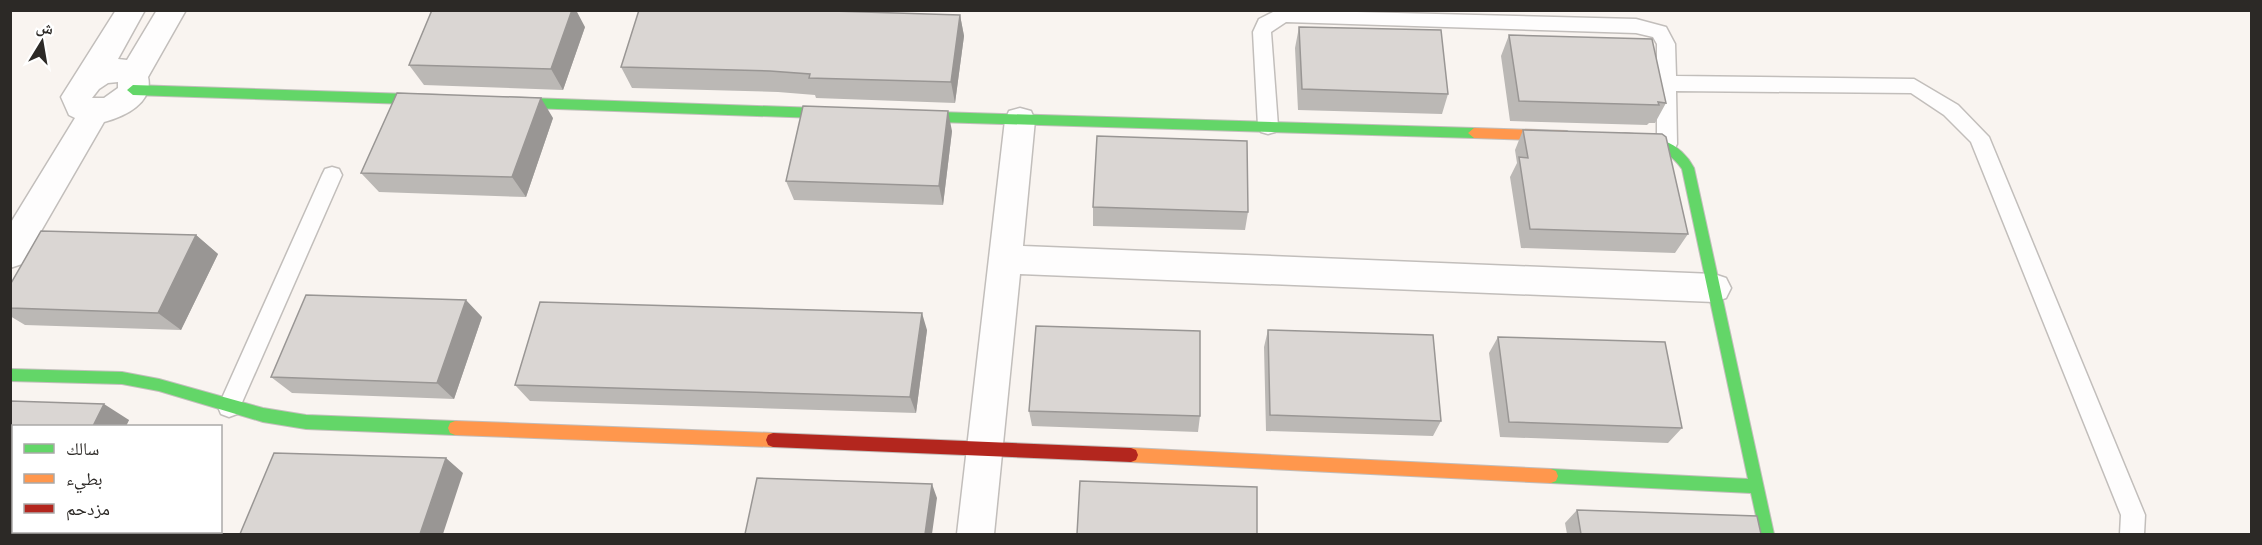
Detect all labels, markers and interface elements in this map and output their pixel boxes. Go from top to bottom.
north arrow [12,12,72,72]
text: ش [34,17,55,40]
legend [12,425,222,533]
text: سالك [66,438,99,460]
text: بطيء [66,468,103,494]
text: مزدحم [66,498,110,521]

